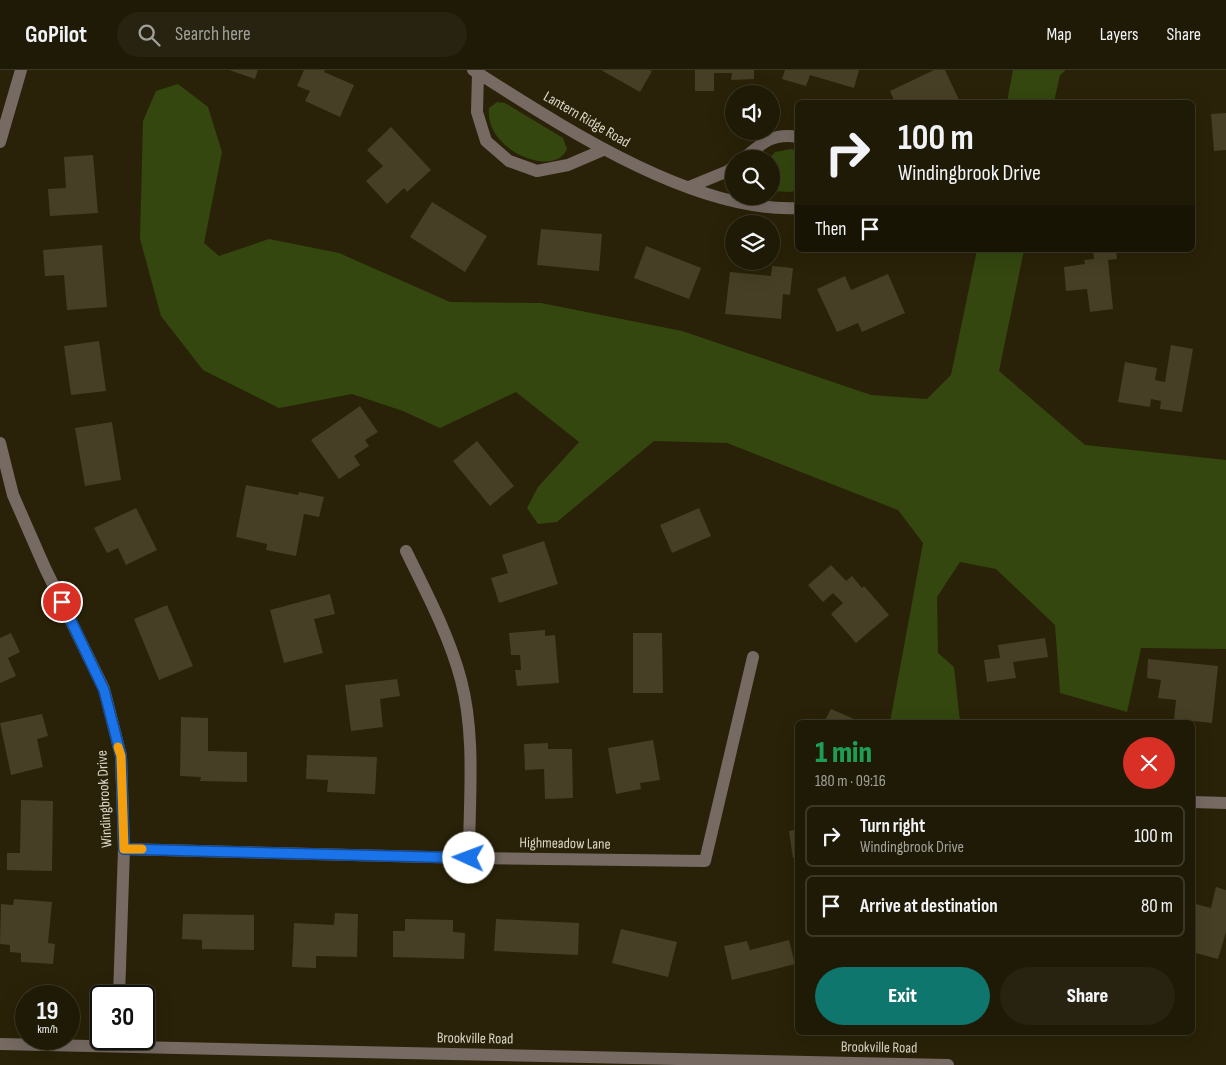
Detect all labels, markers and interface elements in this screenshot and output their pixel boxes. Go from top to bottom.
search box [117,12,467,57]
text: GoPilot [25,20,87,49]
icon: search [135,21,163,49]
text: Search here [175,23,251,46]
text: Map [1047,24,1072,45]
text: Layers [1100,24,1139,45]
text: Share [1167,24,1201,45]
map controls [725,85,780,270]
button: sound [725,85,780,140]
street label: Lantern Ridge Road [540,87,633,152]
text: 100 m [898,117,974,160]
icon: right [815,120,880,185]
button: search [725,150,780,205]
text: Windingbrook Drive [898,160,1041,187]
button: layers [725,215,780,270]
icon: arrive [856,215,884,243]
text: Then [815,218,846,241]
pin [41,581,83,623]
icon: arrive [48,588,76,616]
text: 1 min [815,735,872,771]
button: close [1123,737,1175,789]
street label: Windingbrook Drive [92,750,117,848]
text: 180 m · 09:16 [815,772,886,791]
text: Turn right [860,815,925,838]
icon: right [817,822,845,850]
text: 100 m [1134,825,1173,848]
position arrow [442,831,494,883]
street label: Highmeadow Lane [519,833,611,854]
text: Windingbrook Drive [860,838,964,857]
icon: arrive [817,892,845,920]
text: Arrive at destination [860,895,998,918]
text: 80 m [1141,895,1173,918]
button: Exit [815,967,990,1025]
button: Share [1000,967,1175,1025]
speed limit sign: 30 [90,985,155,1050]
text: 19 [37,996,58,1027]
text: km/h [37,1022,58,1037]
street label: Brookville Road [437,1028,513,1049]
street label: Brookville Road [841,1037,917,1058]

